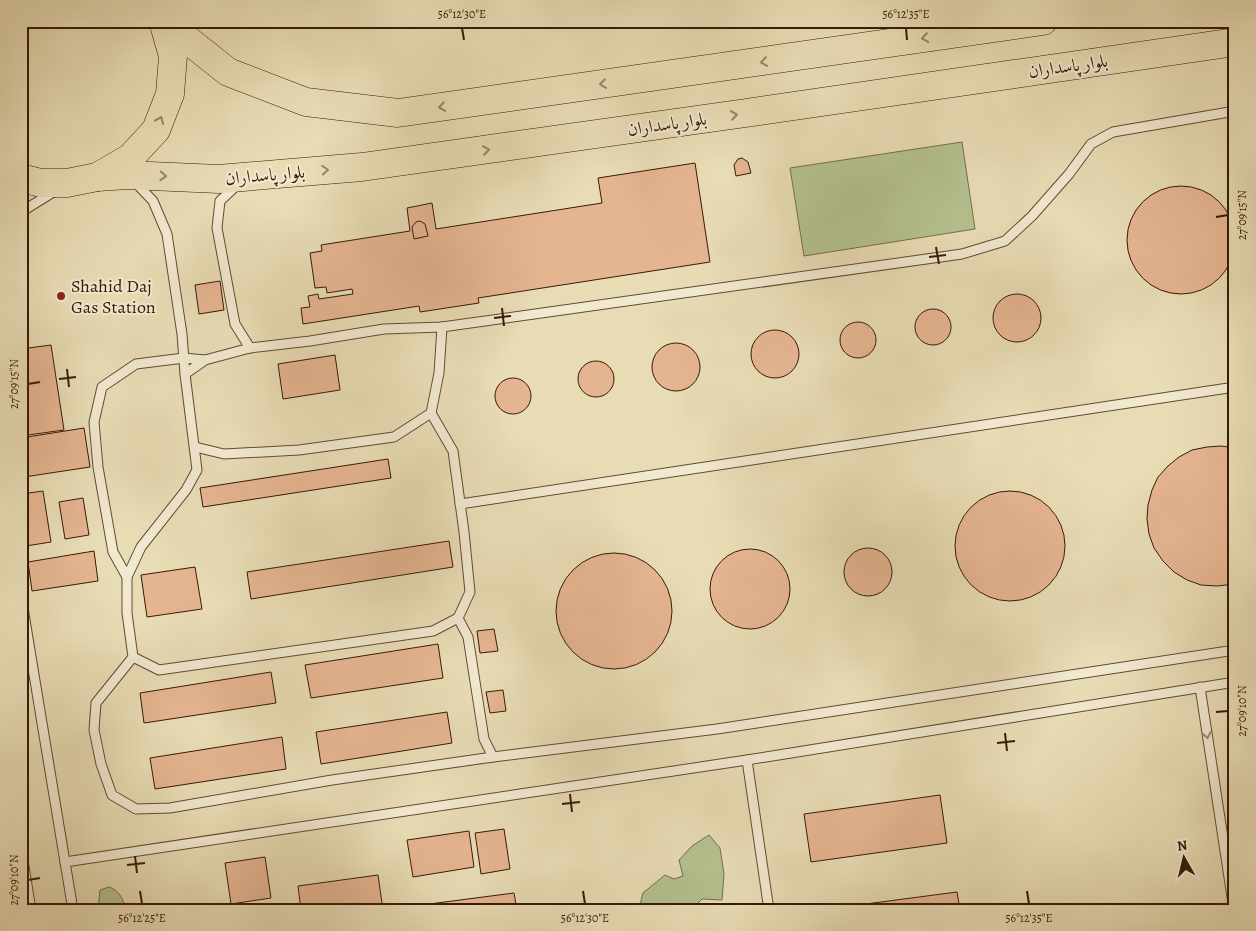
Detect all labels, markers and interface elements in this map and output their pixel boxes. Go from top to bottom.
text: 56°12'30"E [438,6,486,22]
text: 56°12'35"E [882,6,930,22]
one-way arrow [921,33,929,43]
street label: بلوار پاسداران [1027,49,1109,84]
one-way arrow [760,56,769,66]
one-way arrow [599,79,608,89]
one-way arrow [438,101,446,112]
street label: بلوار پاسداران [626,107,708,142]
one-way arrow [730,110,738,121]
one-way arrow [153,116,164,125]
one-way arrow [483,145,491,156]
street label: بلوار پاسداران [224,160,306,191]
one-way arrow [321,165,329,176]
one-way arrow [159,171,167,182]
text: 27°09'15"N [1234,190,1250,240]
place label: Shahid Daj Gas Station [71,274,156,319]
marker: Shahid Daj Gas Station [55,290,67,302]
text: 27°09'15"N [6,359,22,409]
text: 27°09'10"N [1234,685,1250,737]
one-way arrow [1202,731,1212,740]
north arrow [1158,834,1208,884]
text: N [1176,836,1189,856]
text: 27°09'10"N [6,854,22,906]
text: 56°12'25"E [118,910,166,926]
text: 56°12'30"E [561,910,609,926]
text: 56°12'35"E [1005,910,1053,926]

